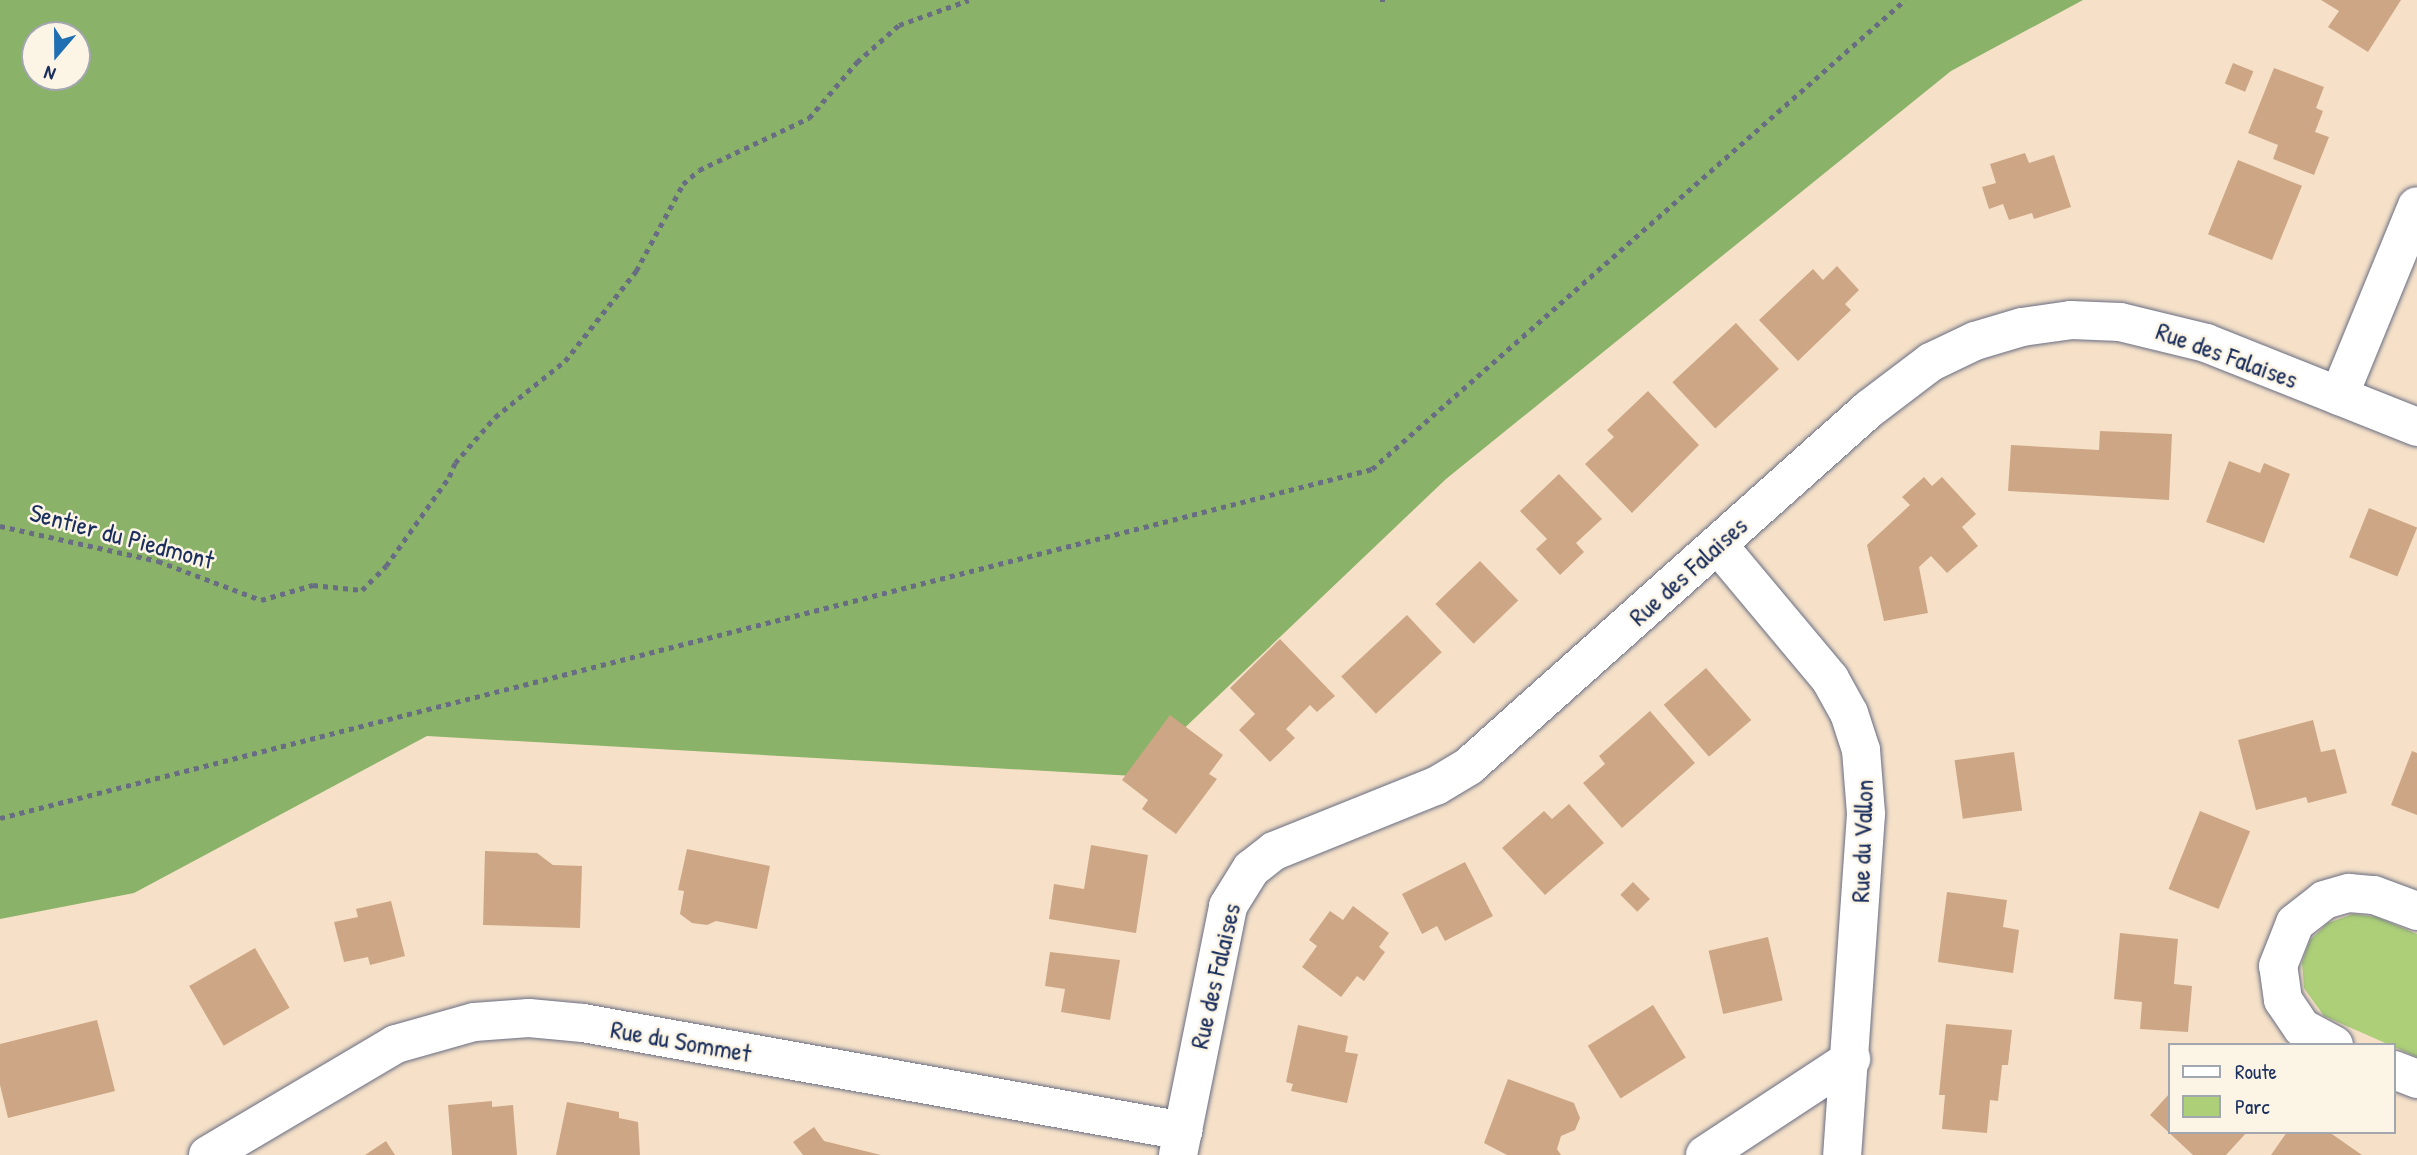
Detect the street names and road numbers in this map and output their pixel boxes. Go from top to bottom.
street label: Rue des Falaises [2152,315,2302,395]
street label: Sentier du Piedmont [27,496,217,576]
street label: Rue des Falaises [1622,510,1754,632]
street label: Rue du Vallon [1844,779,1880,903]
street label: Rue des Falaises [1183,900,1247,1052]
street label: Rue du Sommet [608,1013,754,1069]

